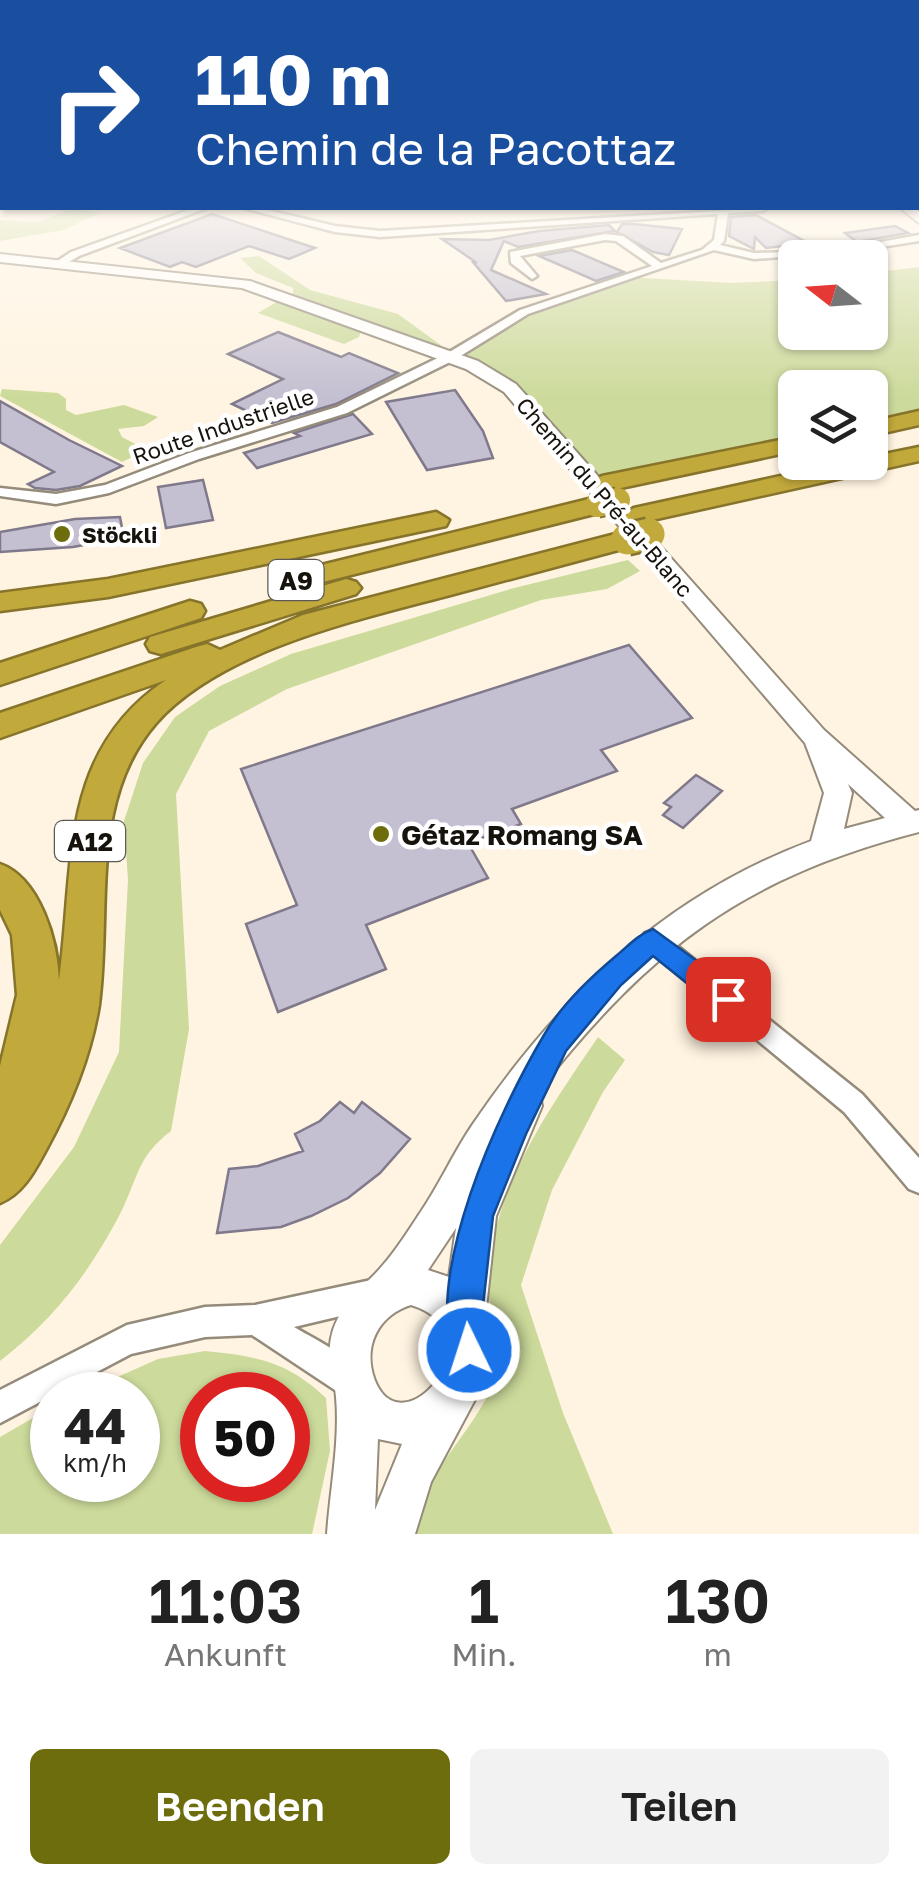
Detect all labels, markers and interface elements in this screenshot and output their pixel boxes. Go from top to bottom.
text: 110 m [195,36,391,120]
icon: right [30,40,160,170]
text: Chemin de la Pacottaz [195,121,676,175]
north arrow [778,240,888,350]
map controls [778,240,888,480]
button: layers [778,370,888,480]
street label: Route Industrielle [129,382,317,470]
street label: Chemin du Pré-au-Blanc [511,392,699,602]
place label: Stöckli [82,521,157,548]
marker: Stöckli [51,523,73,545]
road number: A9 [268,560,324,600]
place label: Gétaz Romang SA [401,818,643,851]
road number: A12 [55,821,125,861]
marker: Gétaz Romang SA [370,823,392,845]
pin [686,957,771,1042]
icon: arrive [701,972,756,1027]
position arrow [417,1298,521,1402]
speed limit sign: 50 [180,1372,310,1502]
text: 44 [64,1395,126,1455]
text: km/h [63,1447,127,1478]
text: 11:03 [149,1564,302,1636]
text: 1 [469,1564,499,1636]
text: 130 [665,1564,770,1636]
text: Ankunft [164,1635,287,1673]
text: Min. [451,1635,517,1673]
text: m [704,1635,732,1673]
button: Beenden [30,1749,450,1864]
button: Teilen [470,1749,889,1864]

